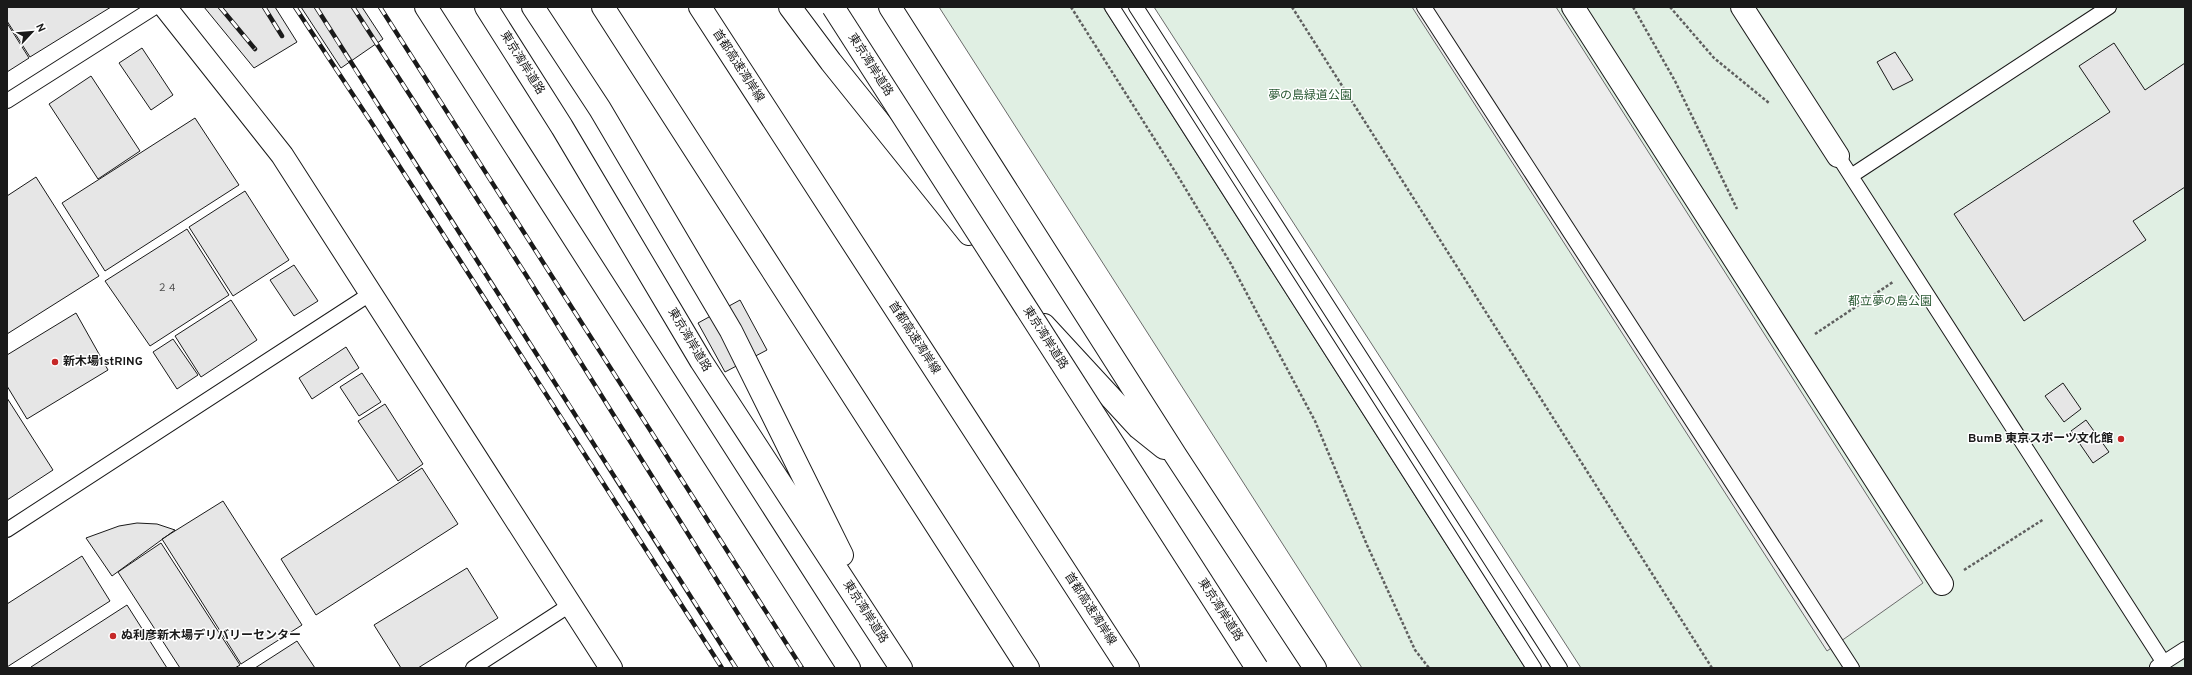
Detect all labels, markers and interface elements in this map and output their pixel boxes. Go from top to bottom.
north arrow [12,12,52,52]
text: N [32,21,48,35]
street label: 首都高速湾岸線 [708,26,768,106]
street label: 東京湾岸道路 [496,28,548,98]
street label: 東京湾岸道路 [844,30,896,100]
park label: 夢の島緑道公園 [1268,88,1352,104]
house number: ２４ [157,282,177,295]
park label: 都立夢の島公園 [1848,294,1932,310]
street label: 首都高速湾岸線 [884,298,944,378]
street label: 東京湾岸道路 [1019,303,1071,373]
street label: 東京湾岸道路 [664,305,714,375]
place label: 新木場1stRING [63,354,143,370]
marker: 新木場1stRING [50,357,60,367]
place label: BumB 東京スポーツ文化館 [1968,431,2113,447]
marker: BumB 東京スポーツ文化館 [2116,434,2126,444]
street label: 首都高速湾岸線 [1060,569,1120,649]
street label: 東京湾岸道路 [1194,575,1246,645]
street label: 東京湾岸道路 [839,577,891,647]
place label: ぬ利彦新木場デリバリーセンター [121,628,301,644]
marker: ぬ利彦新木場デリバリーセンター [108,631,118,641]

